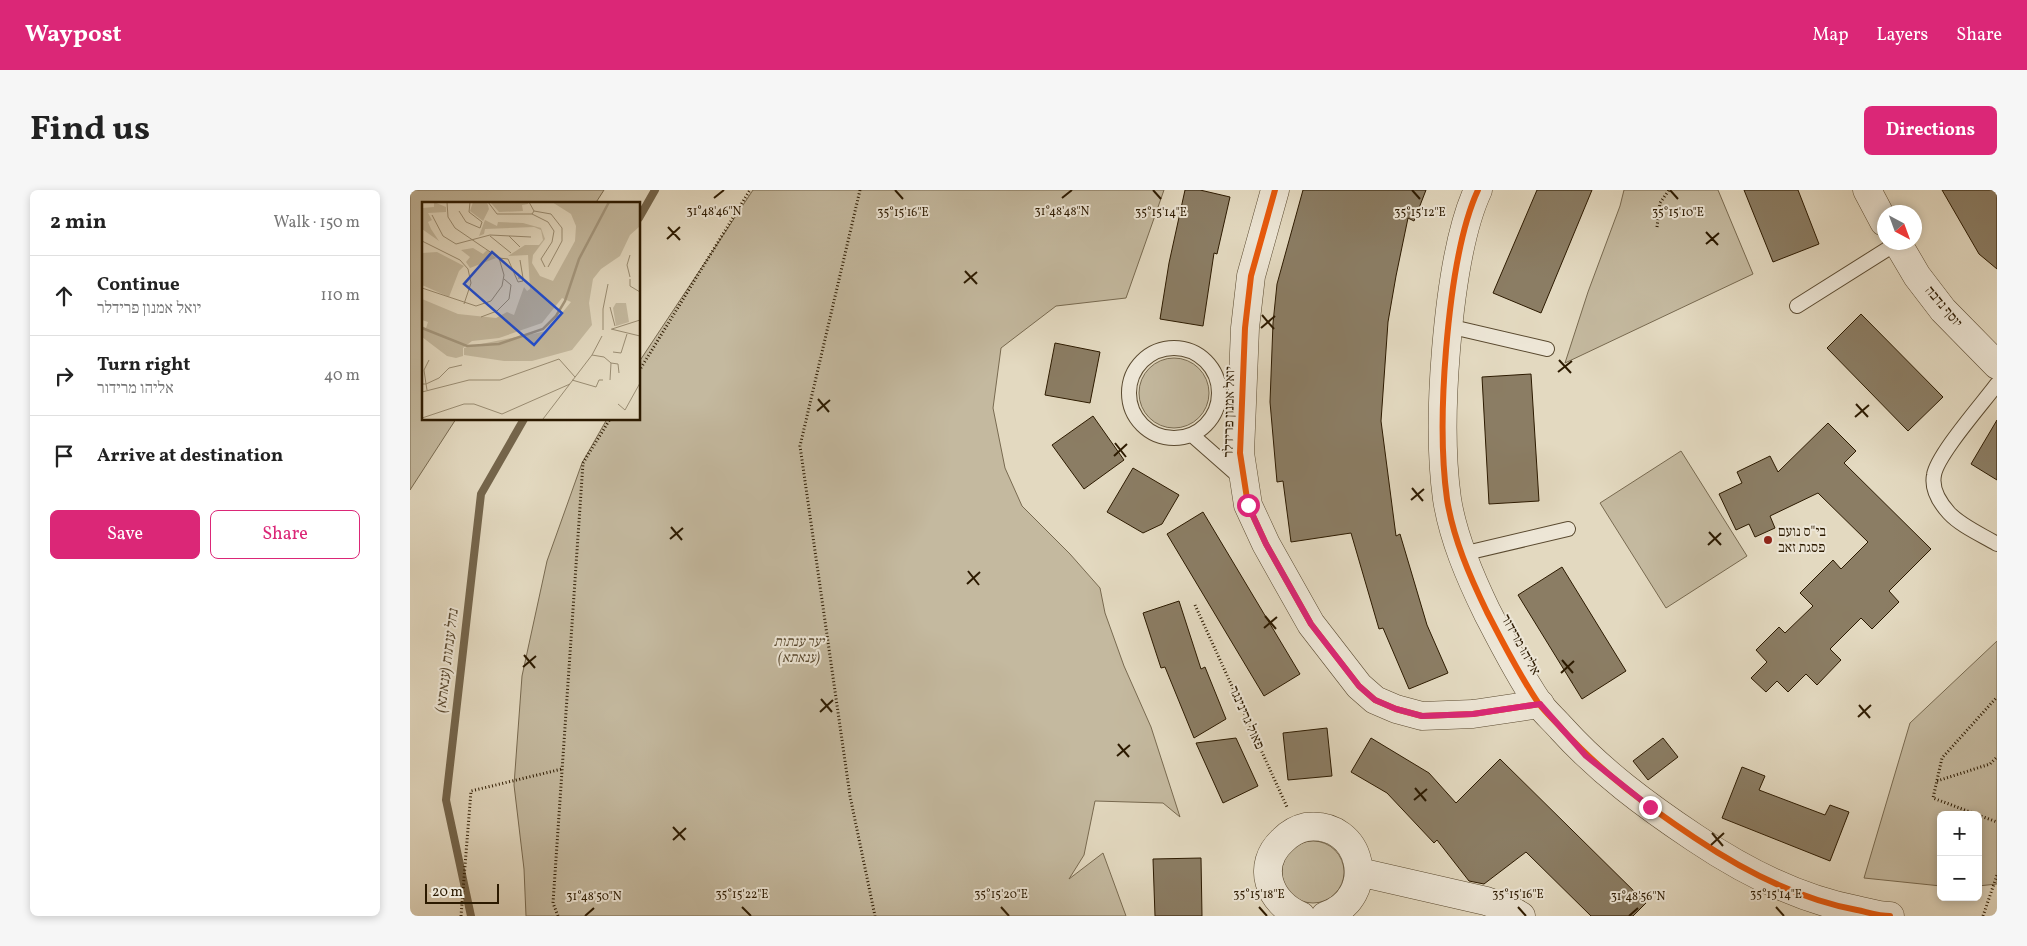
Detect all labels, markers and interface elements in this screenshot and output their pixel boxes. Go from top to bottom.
text: Waypost [25,18,122,52]
text: Map [1812,23,1848,48]
text: Layers [1876,23,1928,48]
text: Share [1956,23,2002,48]
text: Find us [30,106,150,154]
button: Directions [1864,106,1997,155]
inset map [422,202,640,420]
text: 31°48'46"N [687,204,742,220]
text: 31°48'48"N [1035,204,1089,220]
text: 35°15'16"E [877,205,929,221]
text: 35°15'14"E [1135,205,1187,221]
text: 35°15'12"E [1394,205,1446,221]
text: 35°15'10"E [1652,205,1704,221]
north arrow [1877,205,1922,250]
text: 2 min [50,208,107,237]
text: Walk · 150 m [274,212,360,234]
text: Continue [97,272,180,298]
icon: ahead [50,282,78,310]
street label: יוסף נדבה [1920,282,1966,332]
text: 110 m [321,285,360,307]
text: יואל אמנון פרידלר [97,298,201,320]
text: Turn right [97,352,190,378]
icon: right [50,362,78,390]
text: 40 m [324,365,360,387]
street label: יואל אמנון פרידלר [1220,366,1240,458]
text: אליהו מרידור [97,378,174,400]
icon: arrive [50,442,78,470]
text: Arrive at destination [97,443,283,469]
route start [1237,494,1260,517]
button: Save [50,510,200,559]
button: Share [210,510,360,559]
place label: בי"ס נועם פסגת זאב [1778,523,1826,558]
marker: בי"ס נועם פסגת זאב [1762,534,1774,546]
water label: נחל ענתות (ענאתא) [431,607,465,714]
street label: אליהו מרידור [1495,611,1545,679]
park label: יער ענתות (ענאתא) [774,633,826,668]
street label: פאול גרינינגר [1224,683,1268,753]
route end [1639,796,1662,819]
map controls [1937,811,1982,901]
button: + [1937,811,1982,856]
button: − [1937,856,1982,901]
scale bar [425,881,499,904]
text: 20 m [432,883,463,902]
text: 35°15'22"E [715,887,769,903]
text: 35°15'20"E [974,887,1028,903]
text: 35°15'18"E [1233,887,1285,903]
text: 35°15'16"E [1492,887,1544,903]
text: 35°15'14"E [1750,887,1802,903]
text: 31°48'50"N [566,889,622,905]
text: 31°48'56"N [1611,889,1665,905]

